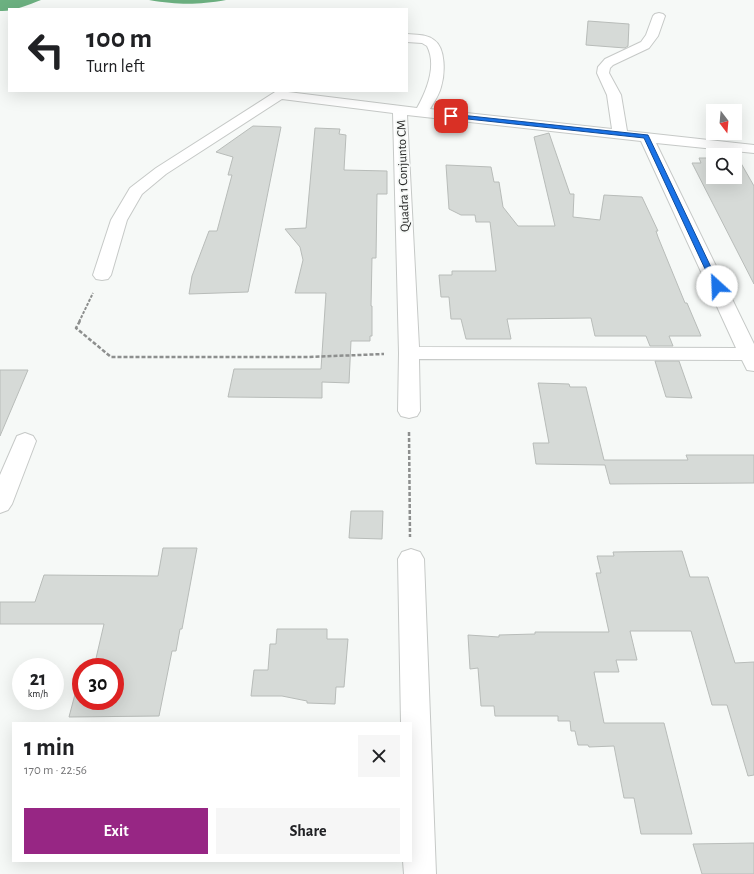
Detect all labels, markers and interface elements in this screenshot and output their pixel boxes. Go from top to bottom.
icon: left [20,24,72,76]
text: 100 m [86,25,152,53]
text: Turn left [86,58,145,76]
pin [434,99,468,133]
north arrow [706,104,742,140]
map controls [706,104,742,184]
icon: arrive [440,105,462,127]
street label: Quadra 1 Conjunto CM [395,120,412,232]
button: search [706,148,742,184]
position arrow [696,265,738,307]
speed limit sign: 30 [72,658,124,710]
text: 21 [30,669,46,689]
text: km/h [28,689,48,699]
button: close [358,735,400,777]
text: 1 min [24,736,75,760]
text: 170 m · 22:56 [24,764,87,777]
button: Exit [24,808,208,854]
button: Share [216,808,400,854]

